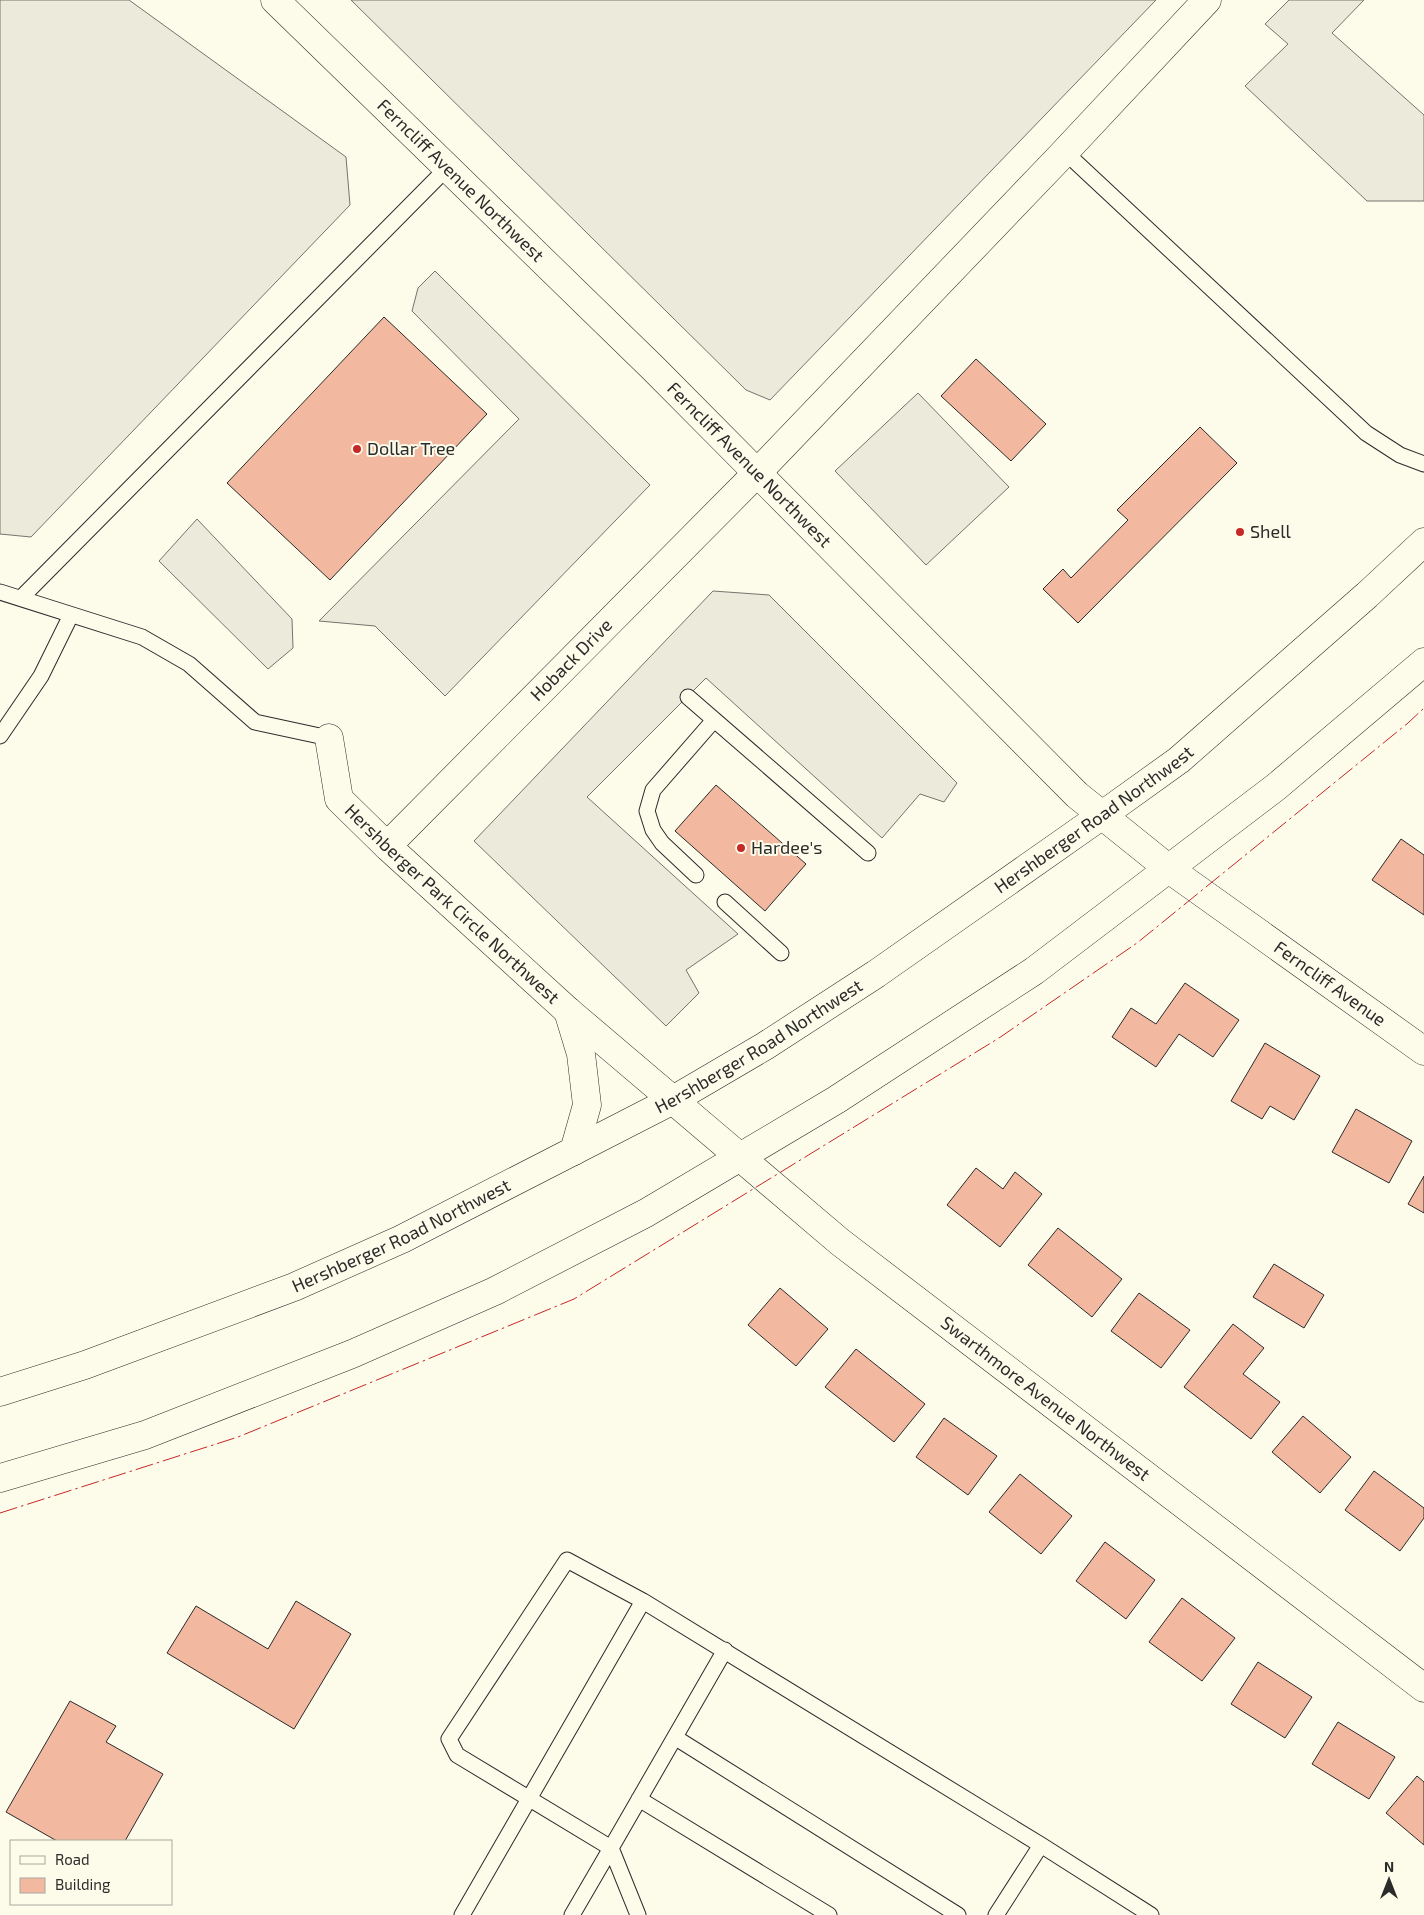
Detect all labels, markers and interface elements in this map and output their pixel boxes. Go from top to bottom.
street label: Ferncliff Avenue Northwest [373,94,549,266]
street label: Ferncliff Avenue Northwest [663,377,837,552]
place label: Dollar Tree [367,437,455,459]
marker: Dollar Tree [351,443,363,455]
place label: Shell [1250,520,1292,542]
marker: Shell [1234,526,1246,538]
street label: Hoback Drive [525,614,616,705]
street label: Hershberger Road Northwest [990,740,1198,898]
street label: Hershberger Park Circle Northwest [341,799,565,1008]
place label: Hardee's [751,836,822,858]
marker: Hardee's [735,842,747,854]
street label: Ferncliff Avenue [1270,936,1391,1030]
street label: Hershberger Road Northwest [651,974,866,1117]
street label: Hershberger Road Northwest [288,1173,514,1297]
street label: Swarthmore Avenue Northwest [937,1311,1155,1485]
legend [10,1840,172,1905]
text: Road [55,1850,90,1868]
north arrow [1364,1855,1414,1905]
text: N [1384,1858,1394,1875]
text: Building [55,1875,111,1893]

